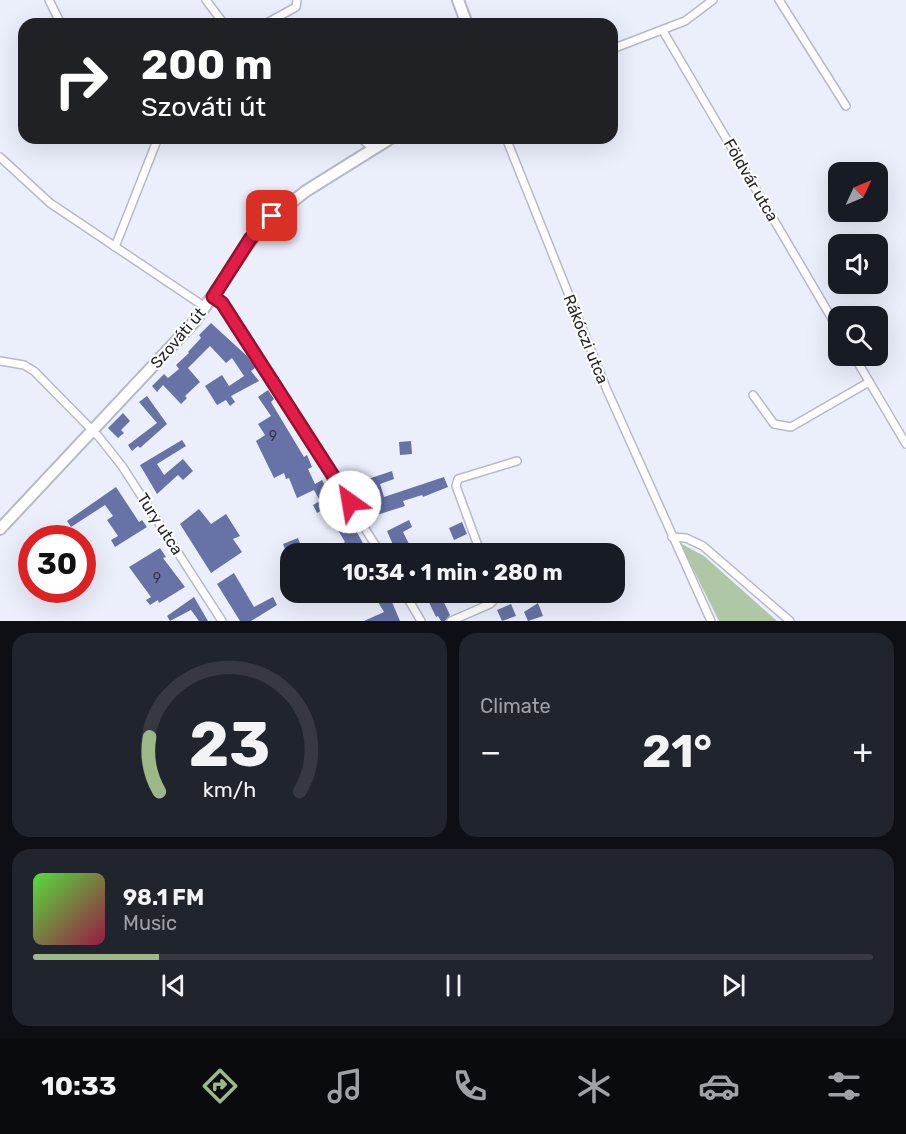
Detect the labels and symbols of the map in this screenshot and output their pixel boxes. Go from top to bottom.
street label: Földvár utca [720,135,782,225]
north arrow [828,162,888,222]
pin [246,190,297,241]
street label: Rákóczi utca [559,292,613,386]
street label: Szováti út [147,304,209,372]
house number: 9 [269,428,277,445]
position arrow [318,470,382,534]
street label: Tury utca [133,490,187,558]
speed limit sign: 30 [18,525,96,603]
house number: 9 [153,570,161,587]

